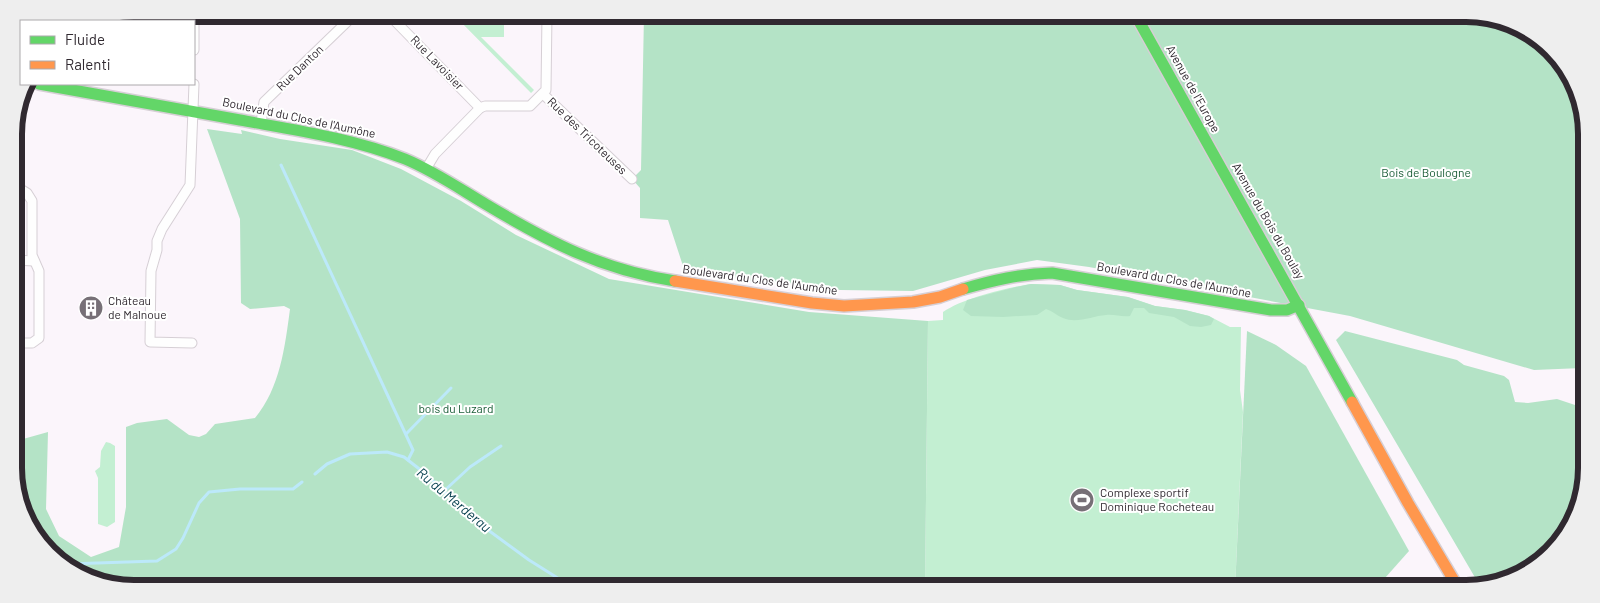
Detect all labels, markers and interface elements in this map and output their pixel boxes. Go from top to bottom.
legend [20,20,195,85]
text: Fluide [65,30,105,48]
street label: Rue Lavoisier [408,32,468,93]
street label: Rue Danton [273,42,326,93]
street label: Avenue de l'Europe [1164,42,1224,135]
text: Ralenti [65,55,111,73]
street label: Boulevard du Clos de l'Aumône [221,94,377,140]
street label: Rue des Tricoteuses [545,94,630,177]
street label: Avenue du Bois du Boulay [1230,160,1308,281]
park label: Bois de Boulogne [1381,165,1471,179]
street label: Boulevard du Clos de l'Aumône [1096,259,1252,299]
street label: Boulevard du Clos de l'Aumône [682,261,839,297]
place label: Château de Malnoue [108,293,167,321]
building icon: Château de Malnoue [78,295,104,321]
park label: bois du Luzard [418,401,494,415]
water label: Ru du Merderau [414,464,495,536]
place label: Complexe sportif Dominique Rocheteau [1100,485,1214,513]
sports icon: Complexe sportif Dominique Rocheteau [1069,487,1095,513]

